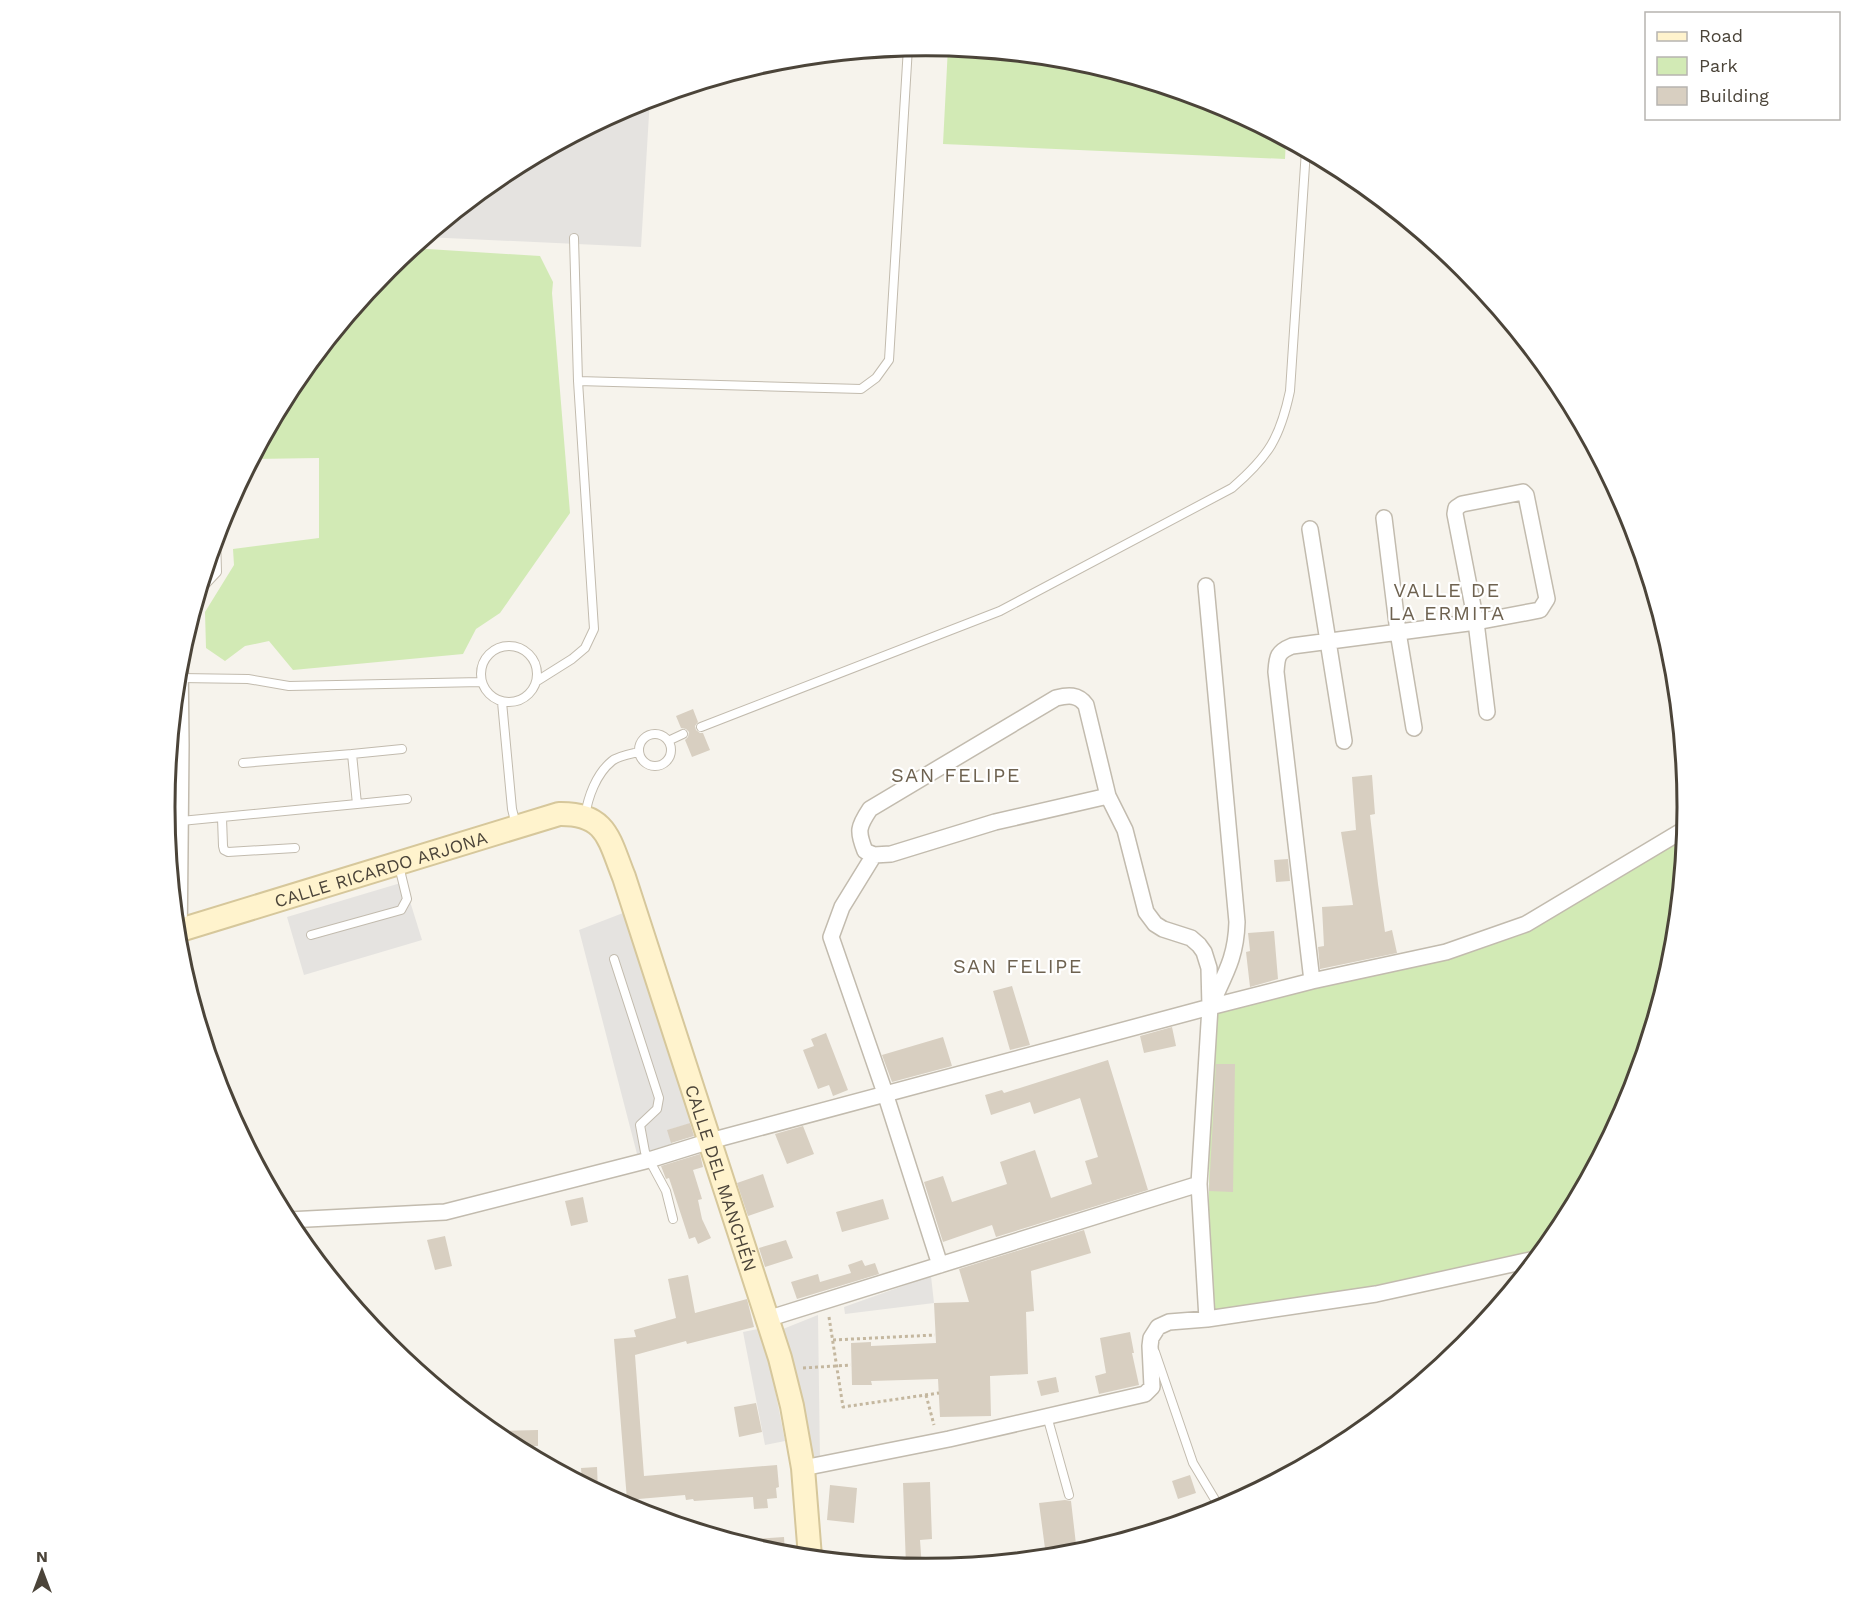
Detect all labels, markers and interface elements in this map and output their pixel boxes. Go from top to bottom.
legend [1645,12,1840,120]
text: Road [1699,25,1743,46]
text: Park [1699,55,1738,76]
text: Building [1699,85,1769,106]
district label: VALLE DE LA ERMITA [1388,578,1506,625]
district label: SAN FELIPE [891,763,1021,787]
street label: CALLE RICARDO ARJONA [272,826,490,911]
district label: SAN FELIPE [953,954,1083,978]
street label: CALLE DEL MANCHÉN [681,1082,762,1274]
north arrow [12,1541,72,1601]
text: N [36,1547,48,1566]

